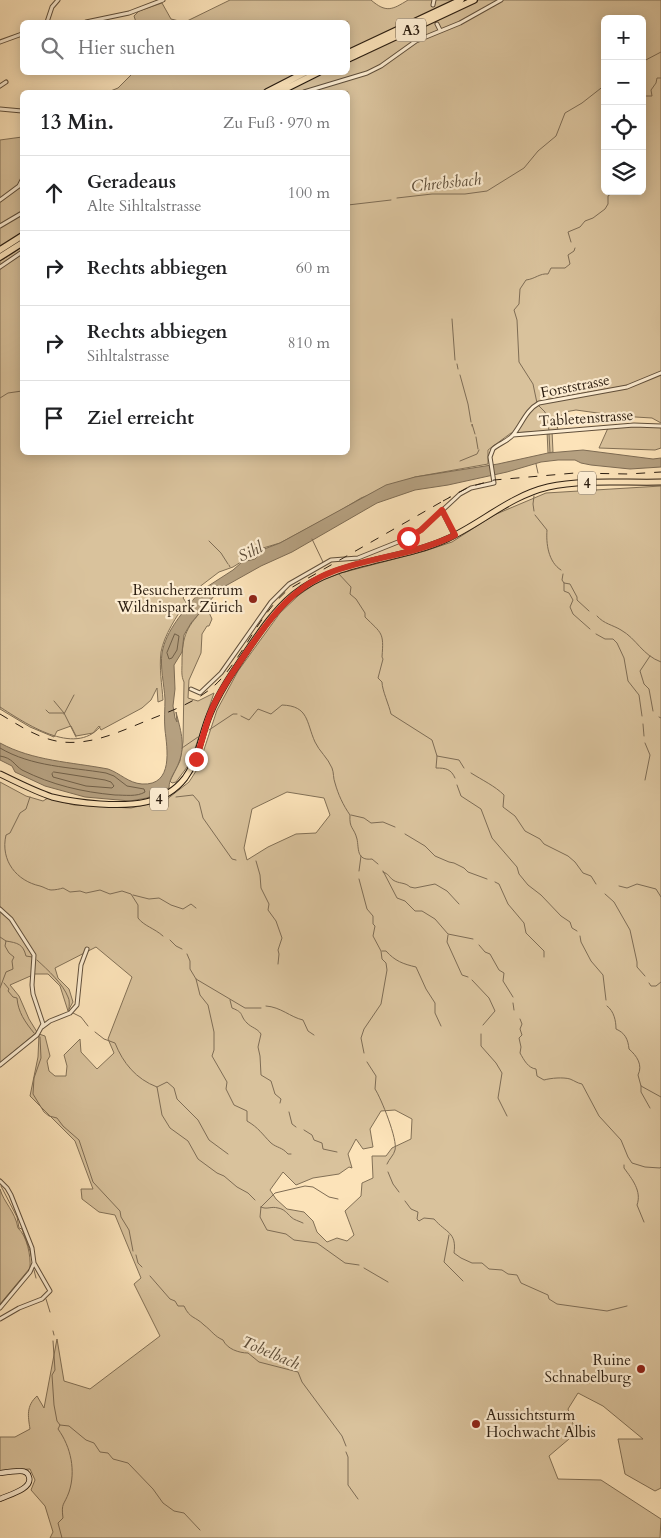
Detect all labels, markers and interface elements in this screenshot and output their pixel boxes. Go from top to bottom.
map controls [601,15,646,195]
button: + [601,15,646,60]
road number: A3 [396,18,426,42]
search box [20,20,350,75]
icon: search [38,34,66,62]
text: Hier suchen [78,35,175,61]
button: − [601,60,646,105]
button: locate [601,105,646,150]
text: 13 Min. [40,108,114,137]
text: Zu Fuß · 970 m [223,112,330,134]
button: layers [601,150,646,195]
water label: Chrebsbach [410,168,483,198]
text: Geradeaus [87,169,176,195]
icon: ahead [40,179,68,207]
text: 100 m [288,182,330,204]
text: Alte Sihltalstrasse [87,195,202,217]
icon: right [40,254,68,282]
text: Rechts abbiegen [87,255,228,281]
text: 60 m [296,257,330,279]
text: Rechts abbiegen [87,319,228,345]
icon: right [40,329,68,357]
text: 810 m [288,332,330,354]
text: Sihltalstrasse [87,345,170,367]
street label: Forststrasse [539,369,612,403]
icon: arrive [40,404,68,432]
text: Ziel erreicht [87,405,194,431]
street label: Tabletenstrasse [538,405,634,431]
road number: 4 [578,472,596,494]
route start [397,527,420,550]
water label: Sihl [234,536,267,567]
place label: Besucherzentrum Wildnispark Zürich [116,580,244,617]
marker: Besucherzentrum Wildnispark Zürich [247,593,259,605]
route end [185,748,208,771]
road number: 4 [150,788,168,811]
water label: Tobelbach [238,1331,303,1375]
place label: Ruine Schnabelburg [545,1350,632,1387]
marker: Ruine Schnabelburg [635,1363,647,1375]
place label: Aussichtsturm Hochwacht Albis [486,1405,596,1442]
marker: Aussichtsturm Hochwacht Albis [470,1418,482,1430]

